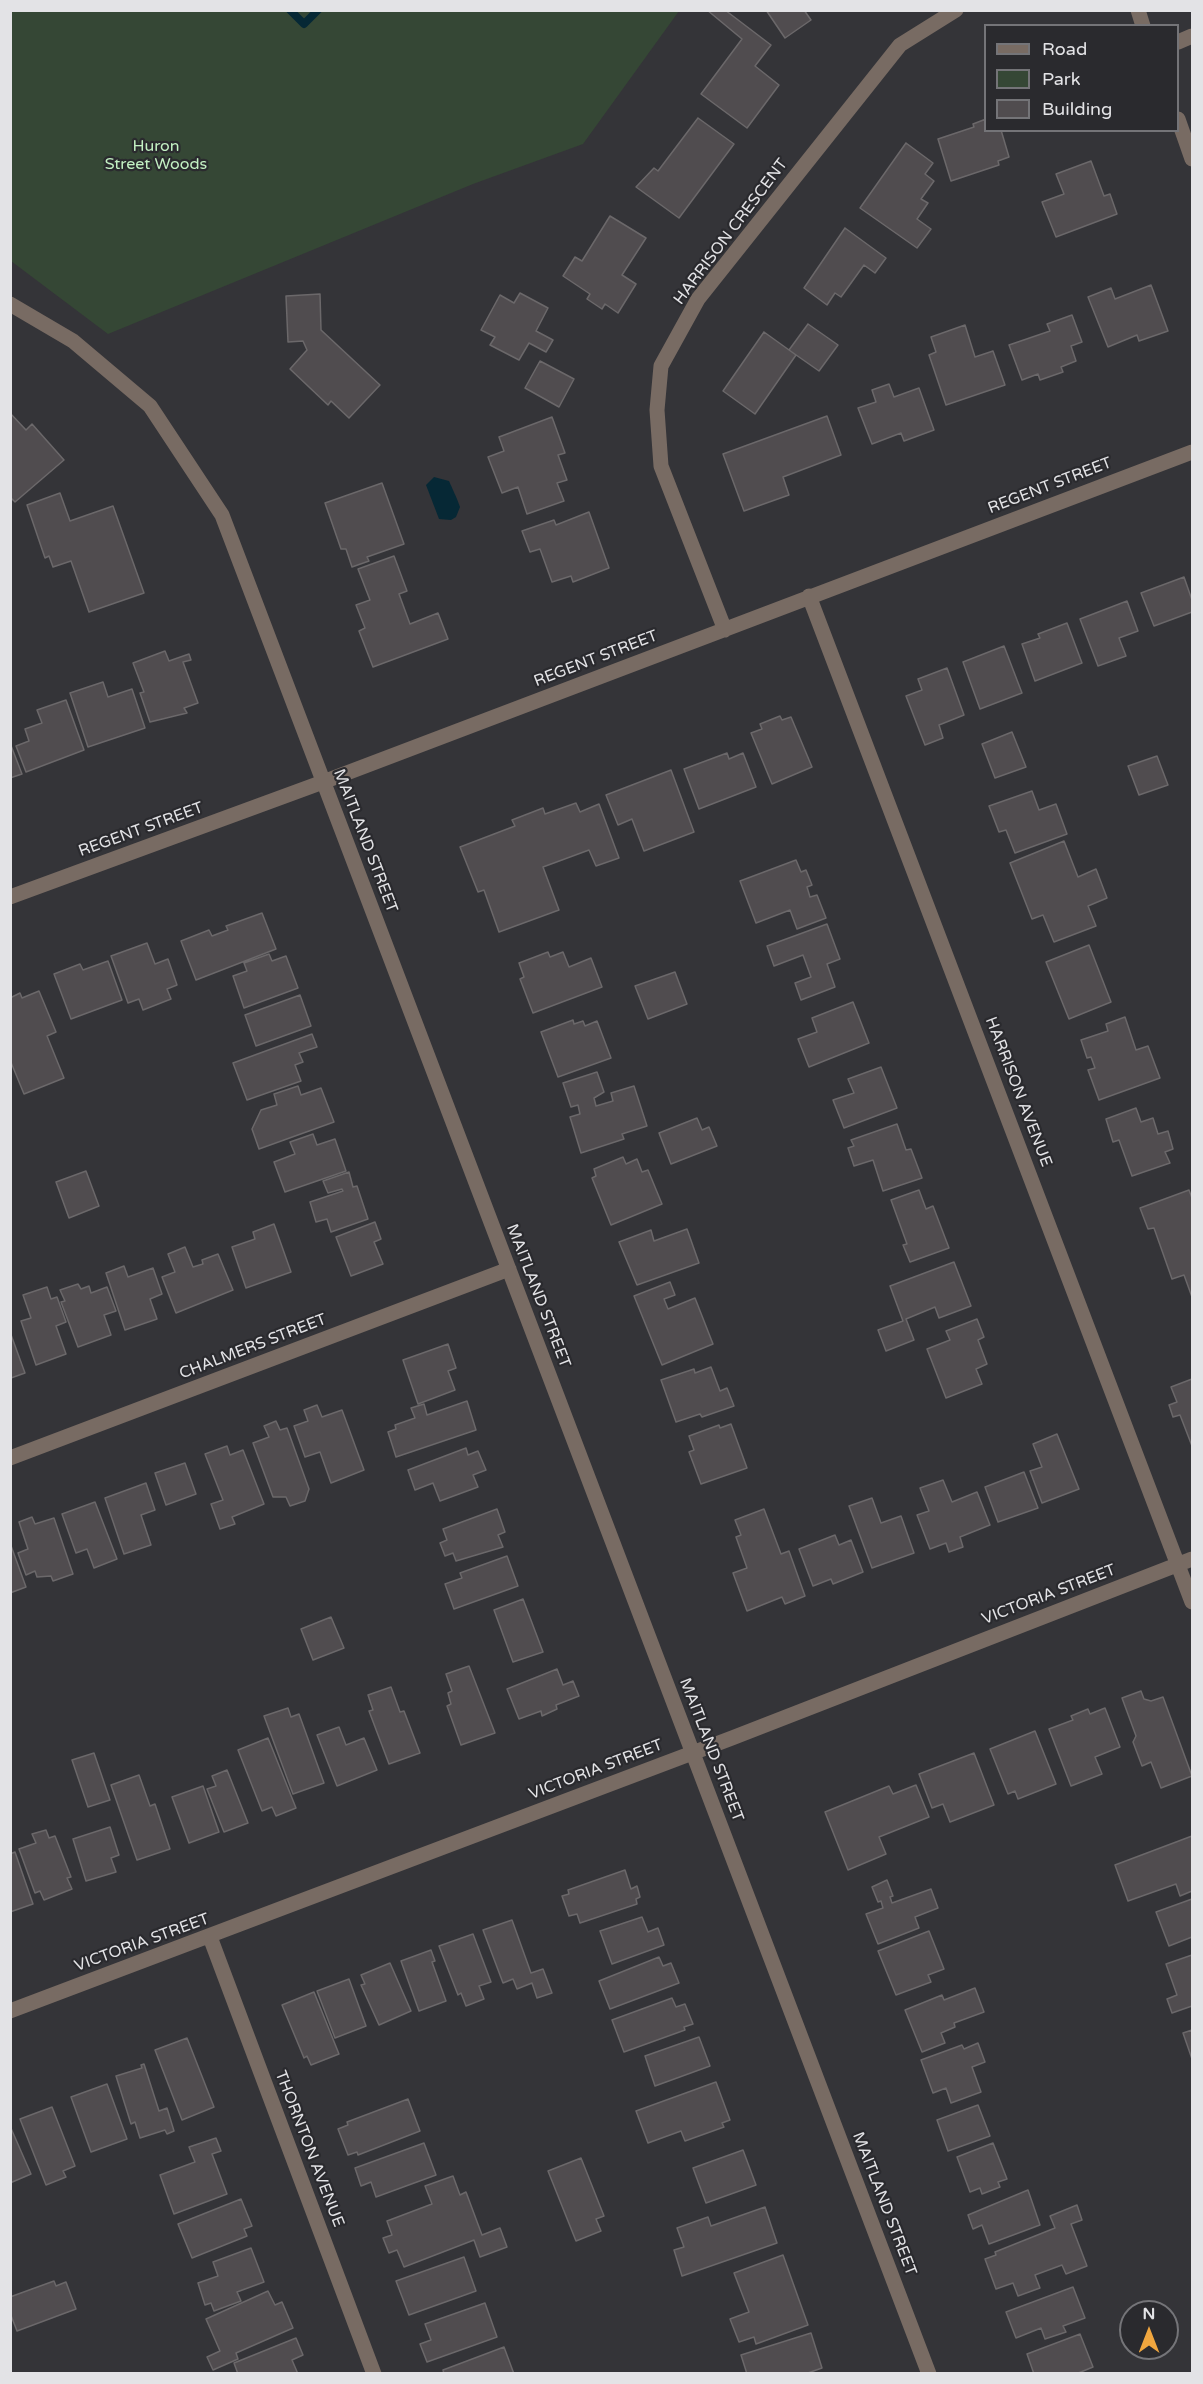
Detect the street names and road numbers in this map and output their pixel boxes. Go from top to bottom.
street label: HARRISON CRESCENT [670,155,792,309]
street label: REGENT STREET [985,454,1115,518]
street label: REGENT STREET [531,627,661,691]
street label: MAITLAND STREET [329,767,401,915]
street label: REGENT STREET [76,799,206,861]
street label: HARRISON AVENUE [981,1014,1055,1170]
street label: MAITLAND STREET [502,1222,574,1370]
street label: CHALMERS STREET [177,1310,329,1384]
street label: VICTORIA STREET [979,1561,1119,1629]
street label: MAITLAND STREET [675,1676,747,1824]
street label: VICTORIA STREET [526,1736,666,1804]
street label: VICTORIA STREET [72,1910,212,1976]
street label: THORNTON AVENUE [270,2068,348,2230]
street label: MAITLAND STREET [848,2130,920,2278]

